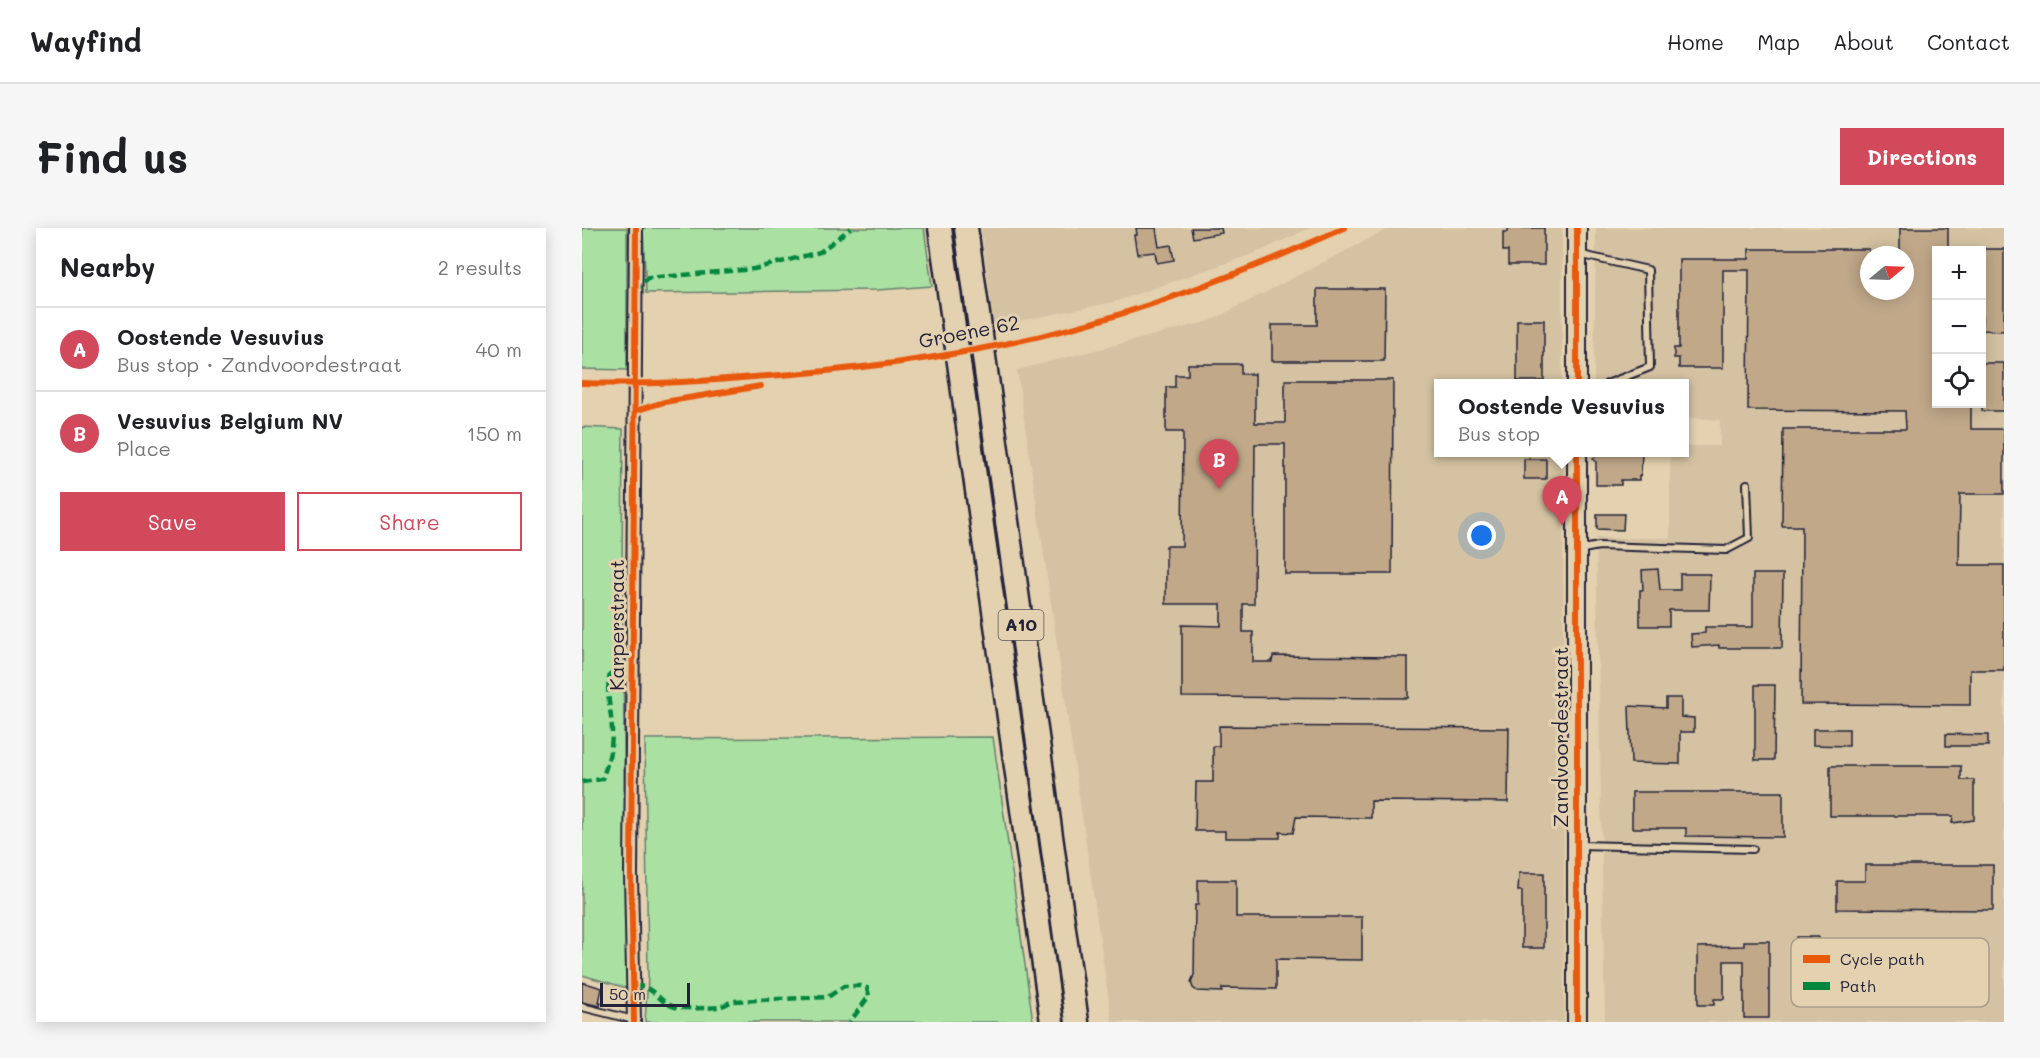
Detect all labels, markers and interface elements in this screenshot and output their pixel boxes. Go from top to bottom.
text: Wayfind [30,23,141,59]
text: Home [1667,28,1724,55]
text: Map [1757,28,1800,55]
text: About [1833,28,1894,55]
text: Contact [1927,28,2010,55]
button: Directions [1840,128,2004,185]
text: Find us [36,129,188,184]
north arrow [1860,246,1914,300]
map controls [1932,246,1986,408]
button: + [1932,246,1986,300]
text: Nearby [60,250,155,284]
text: 2 results [438,254,522,280]
button: − [1932,300,1986,354]
street label: Groene 62 [916,309,1021,354]
text: Oostende Vesuvius [117,322,324,351]
text: A [73,336,86,362]
text: 40 m [476,336,522,362]
text: Bus stop · Zandvoordestraat [117,351,402,377]
button: locate [1932,354,1986,408]
popup [1434,379,1689,457]
text: Oostende Vesuvius [1458,391,1665,420]
text: Vesuvius Belgium NV [117,406,343,435]
text: B [73,420,86,446]
text: 150 m [467,420,522,446]
text: Bus stop [1458,420,1540,446]
text: Place [117,435,171,461]
pin: B [1200,440,1238,489]
pin: A [1542,476,1582,526]
button: Save [60,492,285,551]
button: Share [297,492,522,551]
your location [1467,521,1496,550]
street label: Karperstraat [603,559,629,691]
road number: A10 [998,610,1044,640]
street label: Zandvoordestraat [1547,646,1573,828]
legend [1791,938,1989,1007]
text: Cycle path [1840,948,1924,969]
text: Path [1840,975,1876,996]
scale bar [600,980,690,1008]
text: 50 m [609,983,646,1004]

